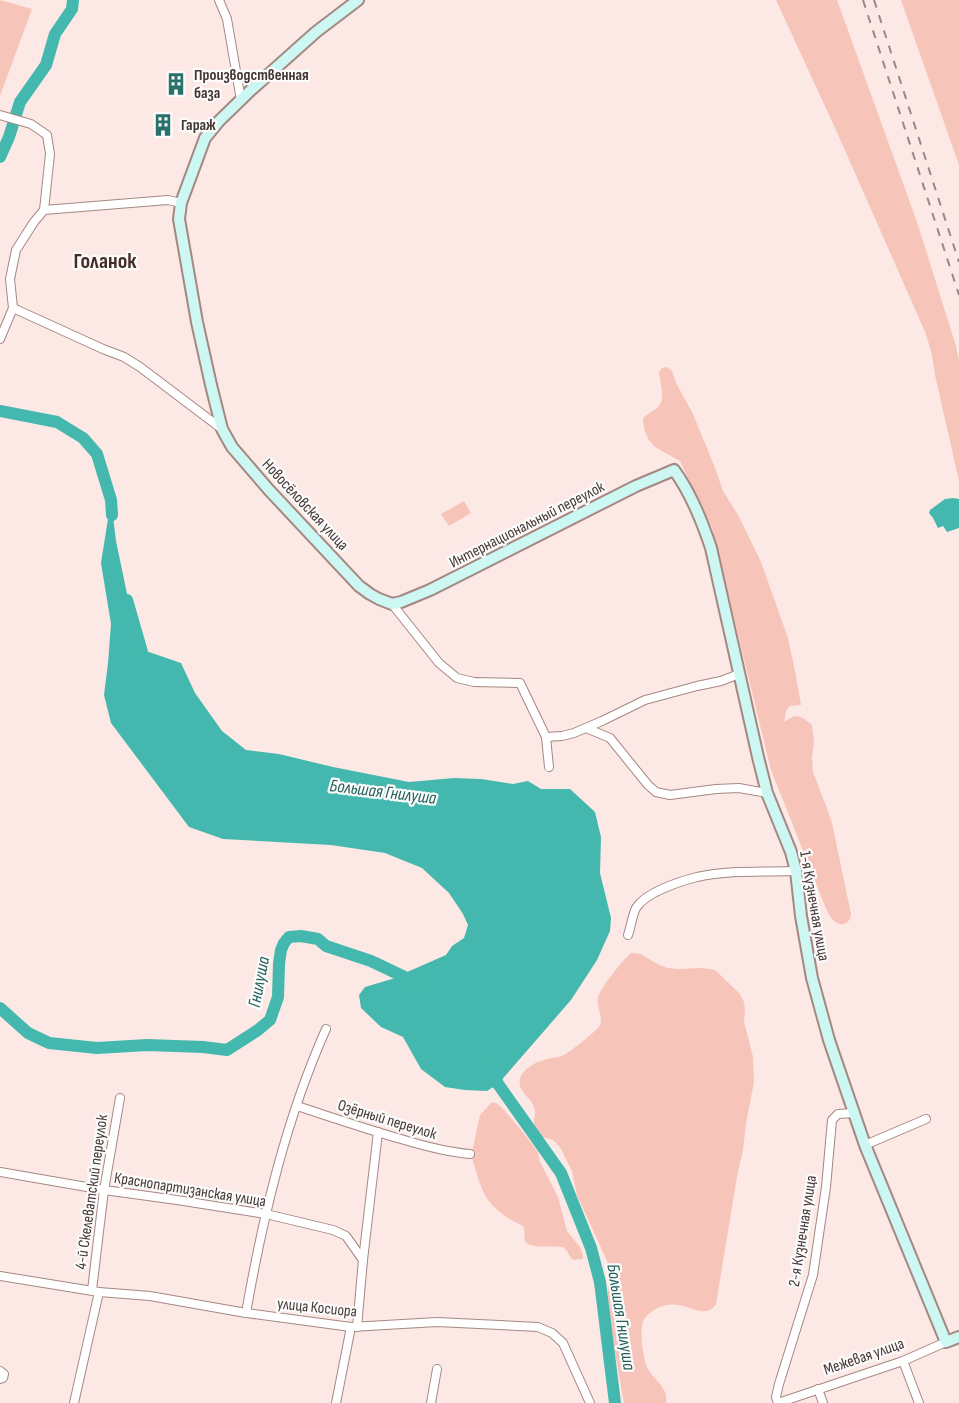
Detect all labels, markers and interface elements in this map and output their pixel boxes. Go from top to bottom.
place label: Производственная база [194,66,309,103]
building icon: Производственная база [163,71,189,97]
building icon: Гараж [150,112,176,138]
place label: Гараж [181,116,216,135]
district label: Голанок [74,248,137,275]
street label: Новосёловская улица [258,455,352,555]
street label: Интернациональный переулок [446,477,609,572]
water label: Большая Гнилуша [328,775,438,809]
street label: 1-я Кузнечная улица [795,849,833,963]
water label: Гнилуша [244,954,274,1009]
street label: Озёрный переулок [335,1096,440,1144]
street label: 4-й Скелеватский переулок [72,1112,112,1271]
street label: Краснопартизанская улица [113,1169,267,1211]
street label: 2-я Кузнечная улица [785,1174,821,1288]
water label: Большая Гнилуша [602,1262,640,1372]
street label: улица Косиора [276,1294,358,1322]
street label: Межевая улица [821,1334,907,1380]

